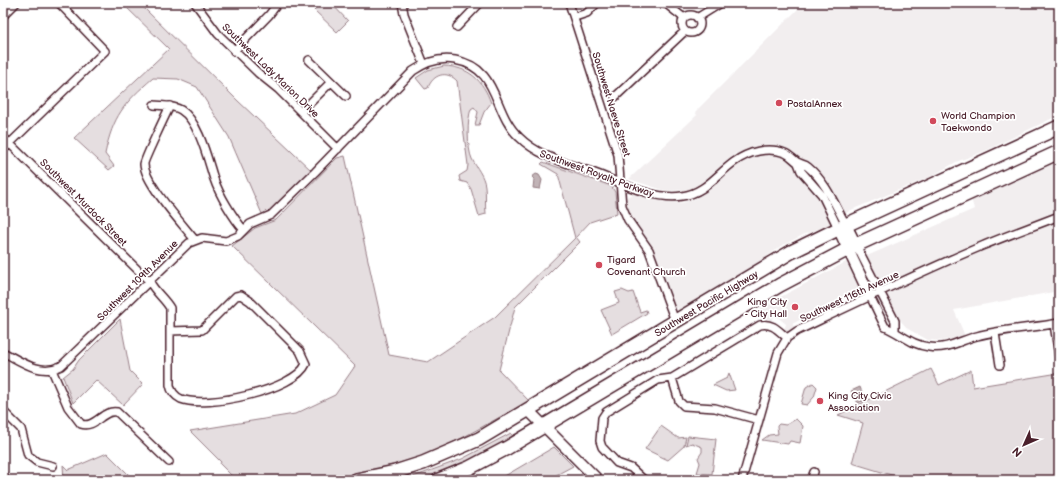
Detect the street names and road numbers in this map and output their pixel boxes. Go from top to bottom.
street label: Southwest Lady Marion Drive [219,21,321,120]
street label: Southwest Naeve Street [589,51,633,158]
street label: Southwest Royalty Parkway [538,148,656,200]
street label: Southwest Murdock Street [37,157,129,249]
street label: Southwest 109th Avenue [95,238,181,324]
street label: Southwest Pacific Highway [653,268,761,340]
street label: Southwest 116th Avenue [798,269,901,325]

